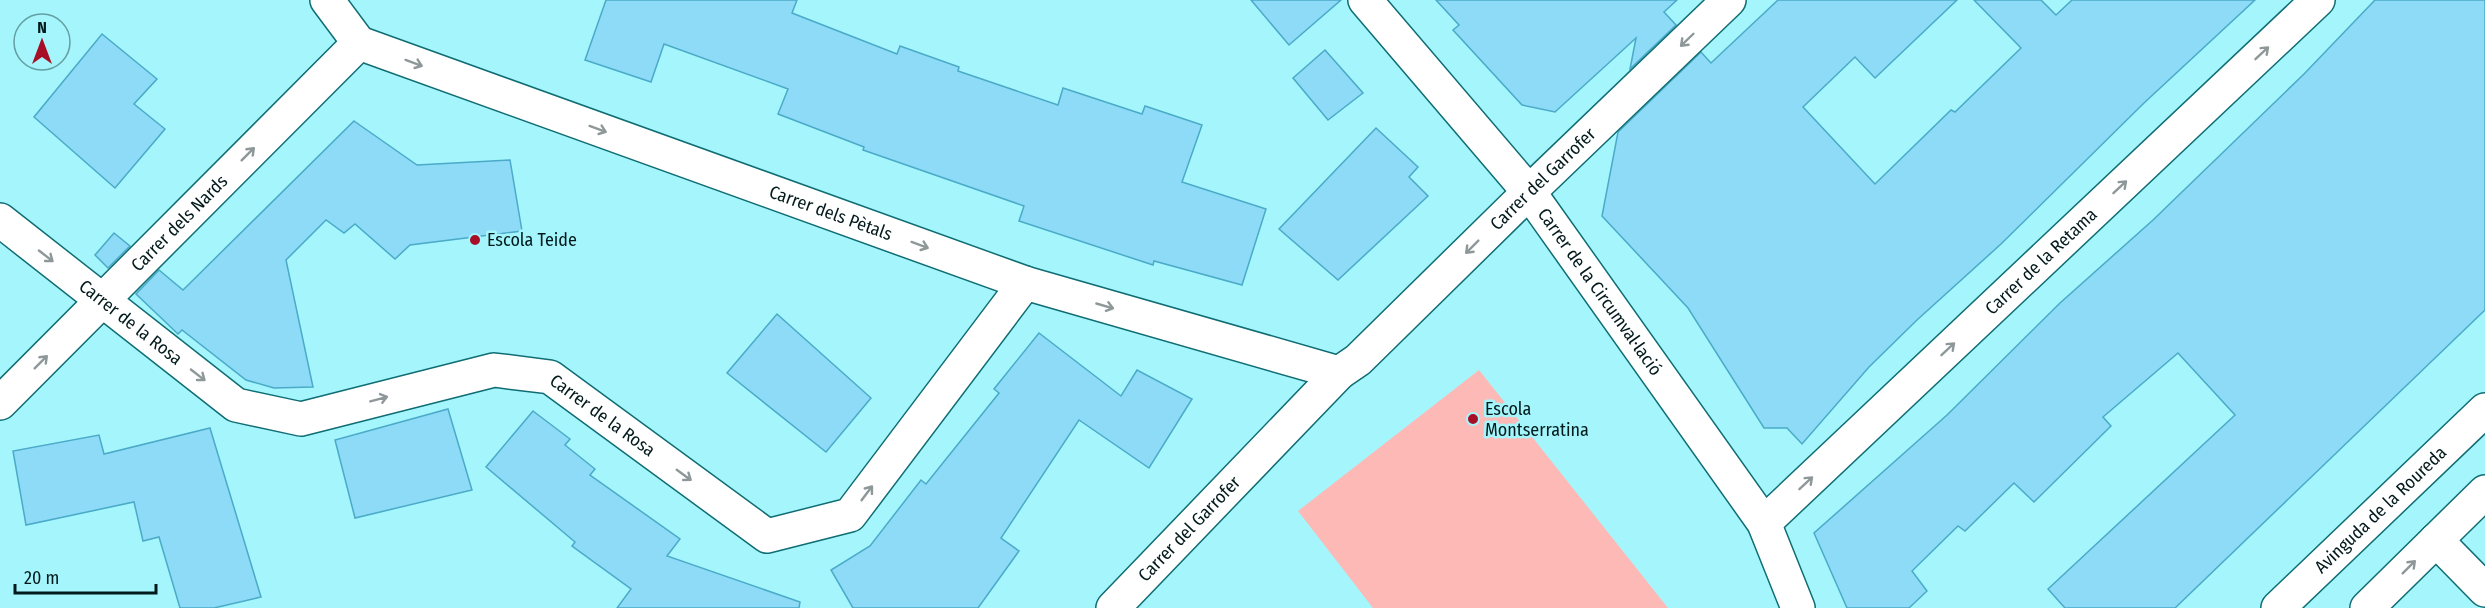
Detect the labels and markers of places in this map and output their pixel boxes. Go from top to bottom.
place label: Escola Teide [487,229,577,251]
marker: Escola Teide [468,233,482,247]
place label: Escola Montserratina [1485,398,1589,441]
marker: Escola Montserratina [1466,412,1480,426]

